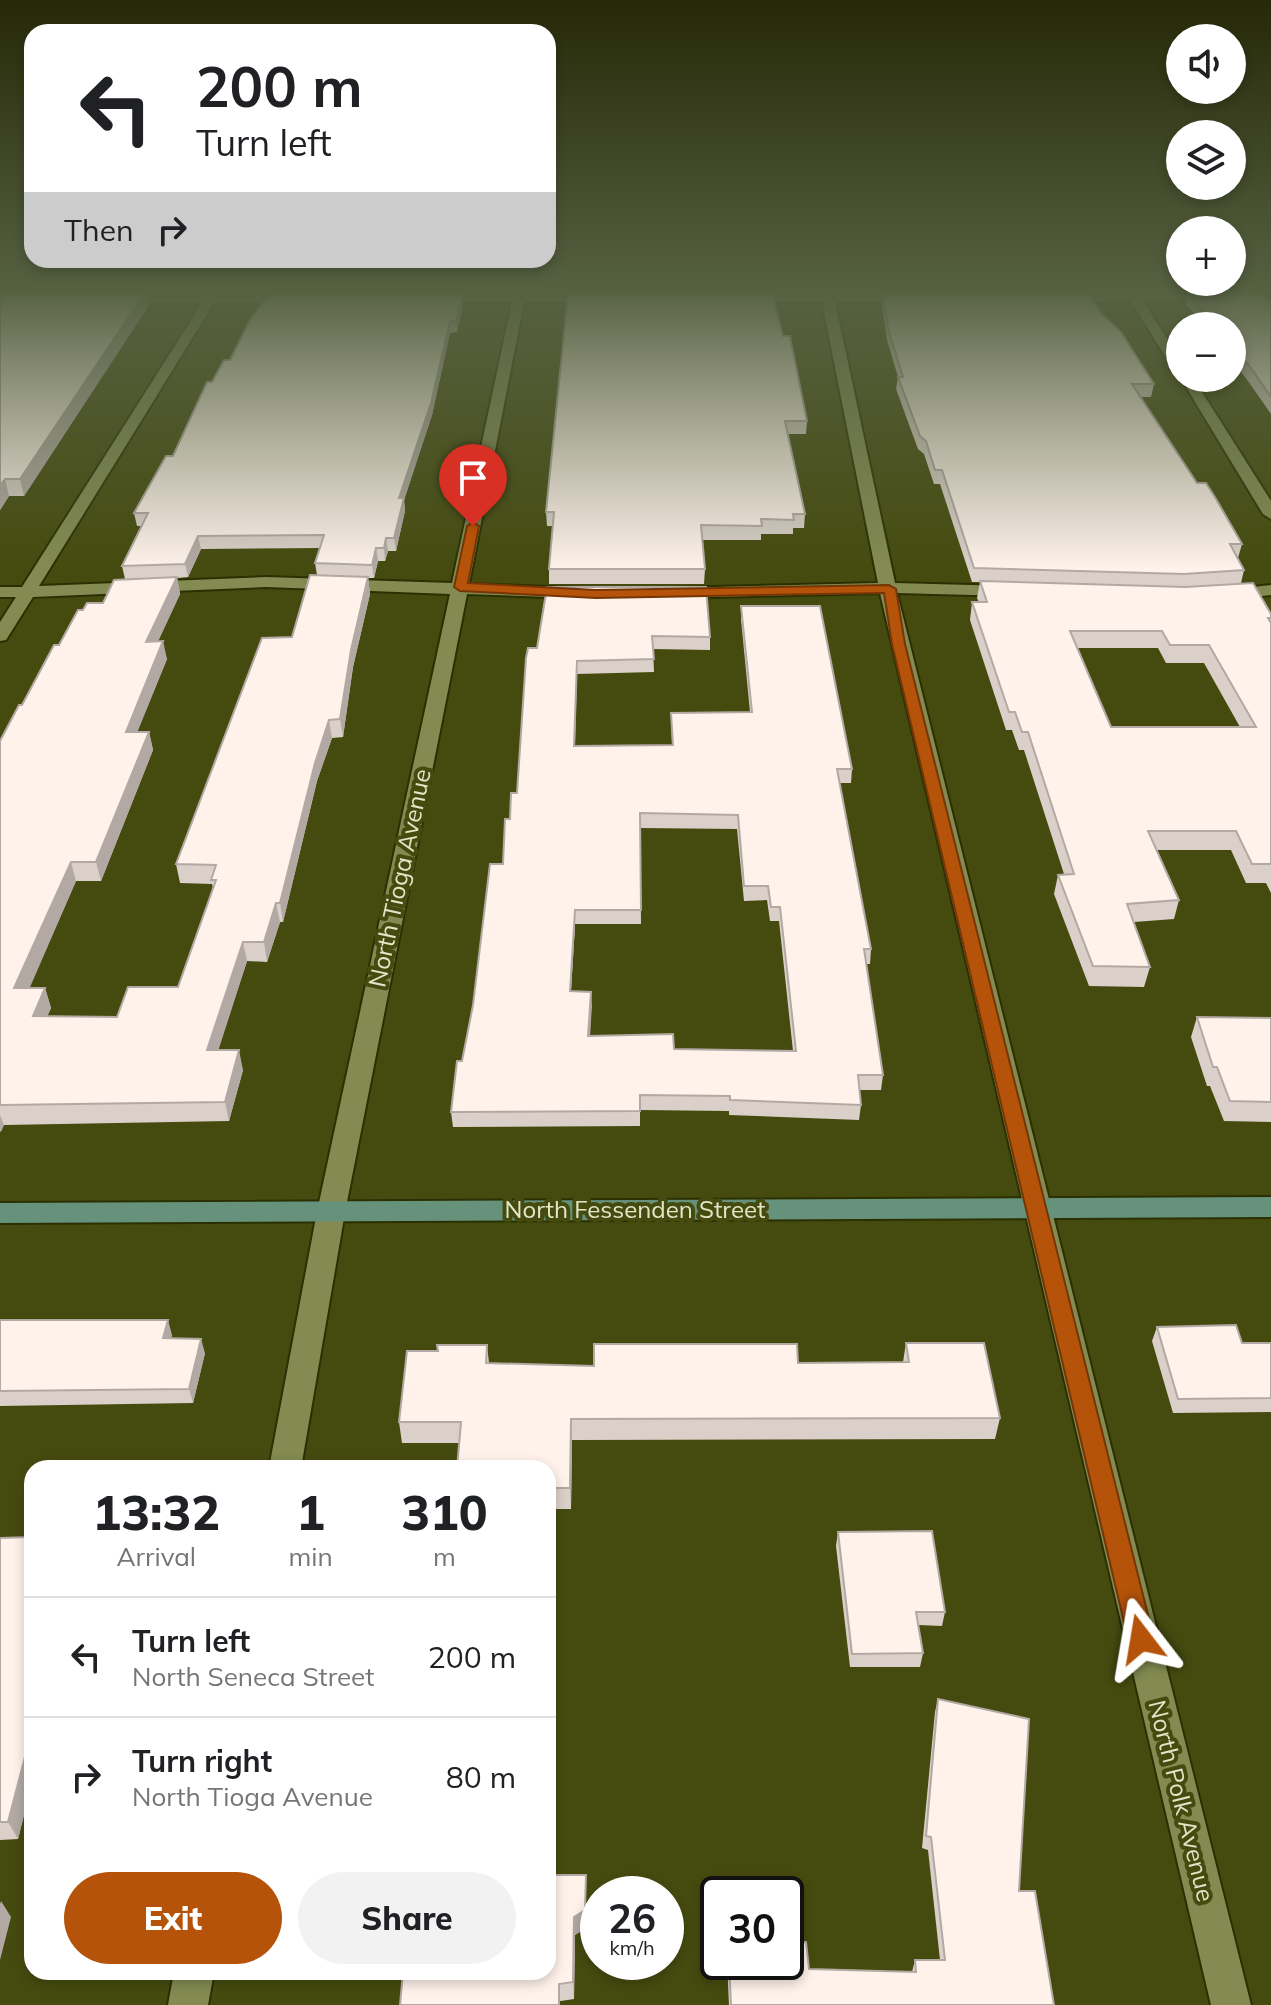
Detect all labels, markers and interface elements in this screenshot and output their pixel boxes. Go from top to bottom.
map controls [1166,24,1246,392]
button: sound [1166,24,1246,104]
text: 200 m [196,51,363,121]
icon: left [64,56,168,160]
text: Turn left [196,120,332,165]
button: layers [1166,120,1246,200]
icon: right [150,208,194,252]
text: Then [64,211,134,249]
button: + [1166,216,1246,296]
button: − [1166,312,1246,392]
pin [439,444,507,526]
icon: arrive [451,456,495,500]
street label: North Tioga Avenue [361,766,437,990]
street label: North Fessenden Street [505,1194,765,1224]
text: 13:32 [92,1482,220,1542]
text: 1 [296,1482,325,1542]
text: 310 [401,1482,488,1542]
text: Arrival [116,1540,196,1573]
text: min [289,1540,333,1573]
text: m [433,1540,456,1573]
position arrow [1099,1597,1183,1681]
text: Turn left [132,1622,250,1660]
icon: left [64,1635,108,1679]
text: 200 m [428,1638,516,1676]
text: North Seneca Street [132,1660,374,1693]
street label: North Polk Avenue [1142,1697,1221,1905]
text: Turn right [132,1742,272,1780]
icon: right [64,1755,108,1799]
text: 80 m [446,1758,516,1796]
text: North Tioga Avenue [132,1780,373,1813]
button: Exit [64,1872,282,1964]
button: Share [298,1872,516,1964]
speed limit sign: 30 [700,1876,804,1980]
text: 26 [608,1893,656,1943]
text: km/h [609,1935,655,1960]

